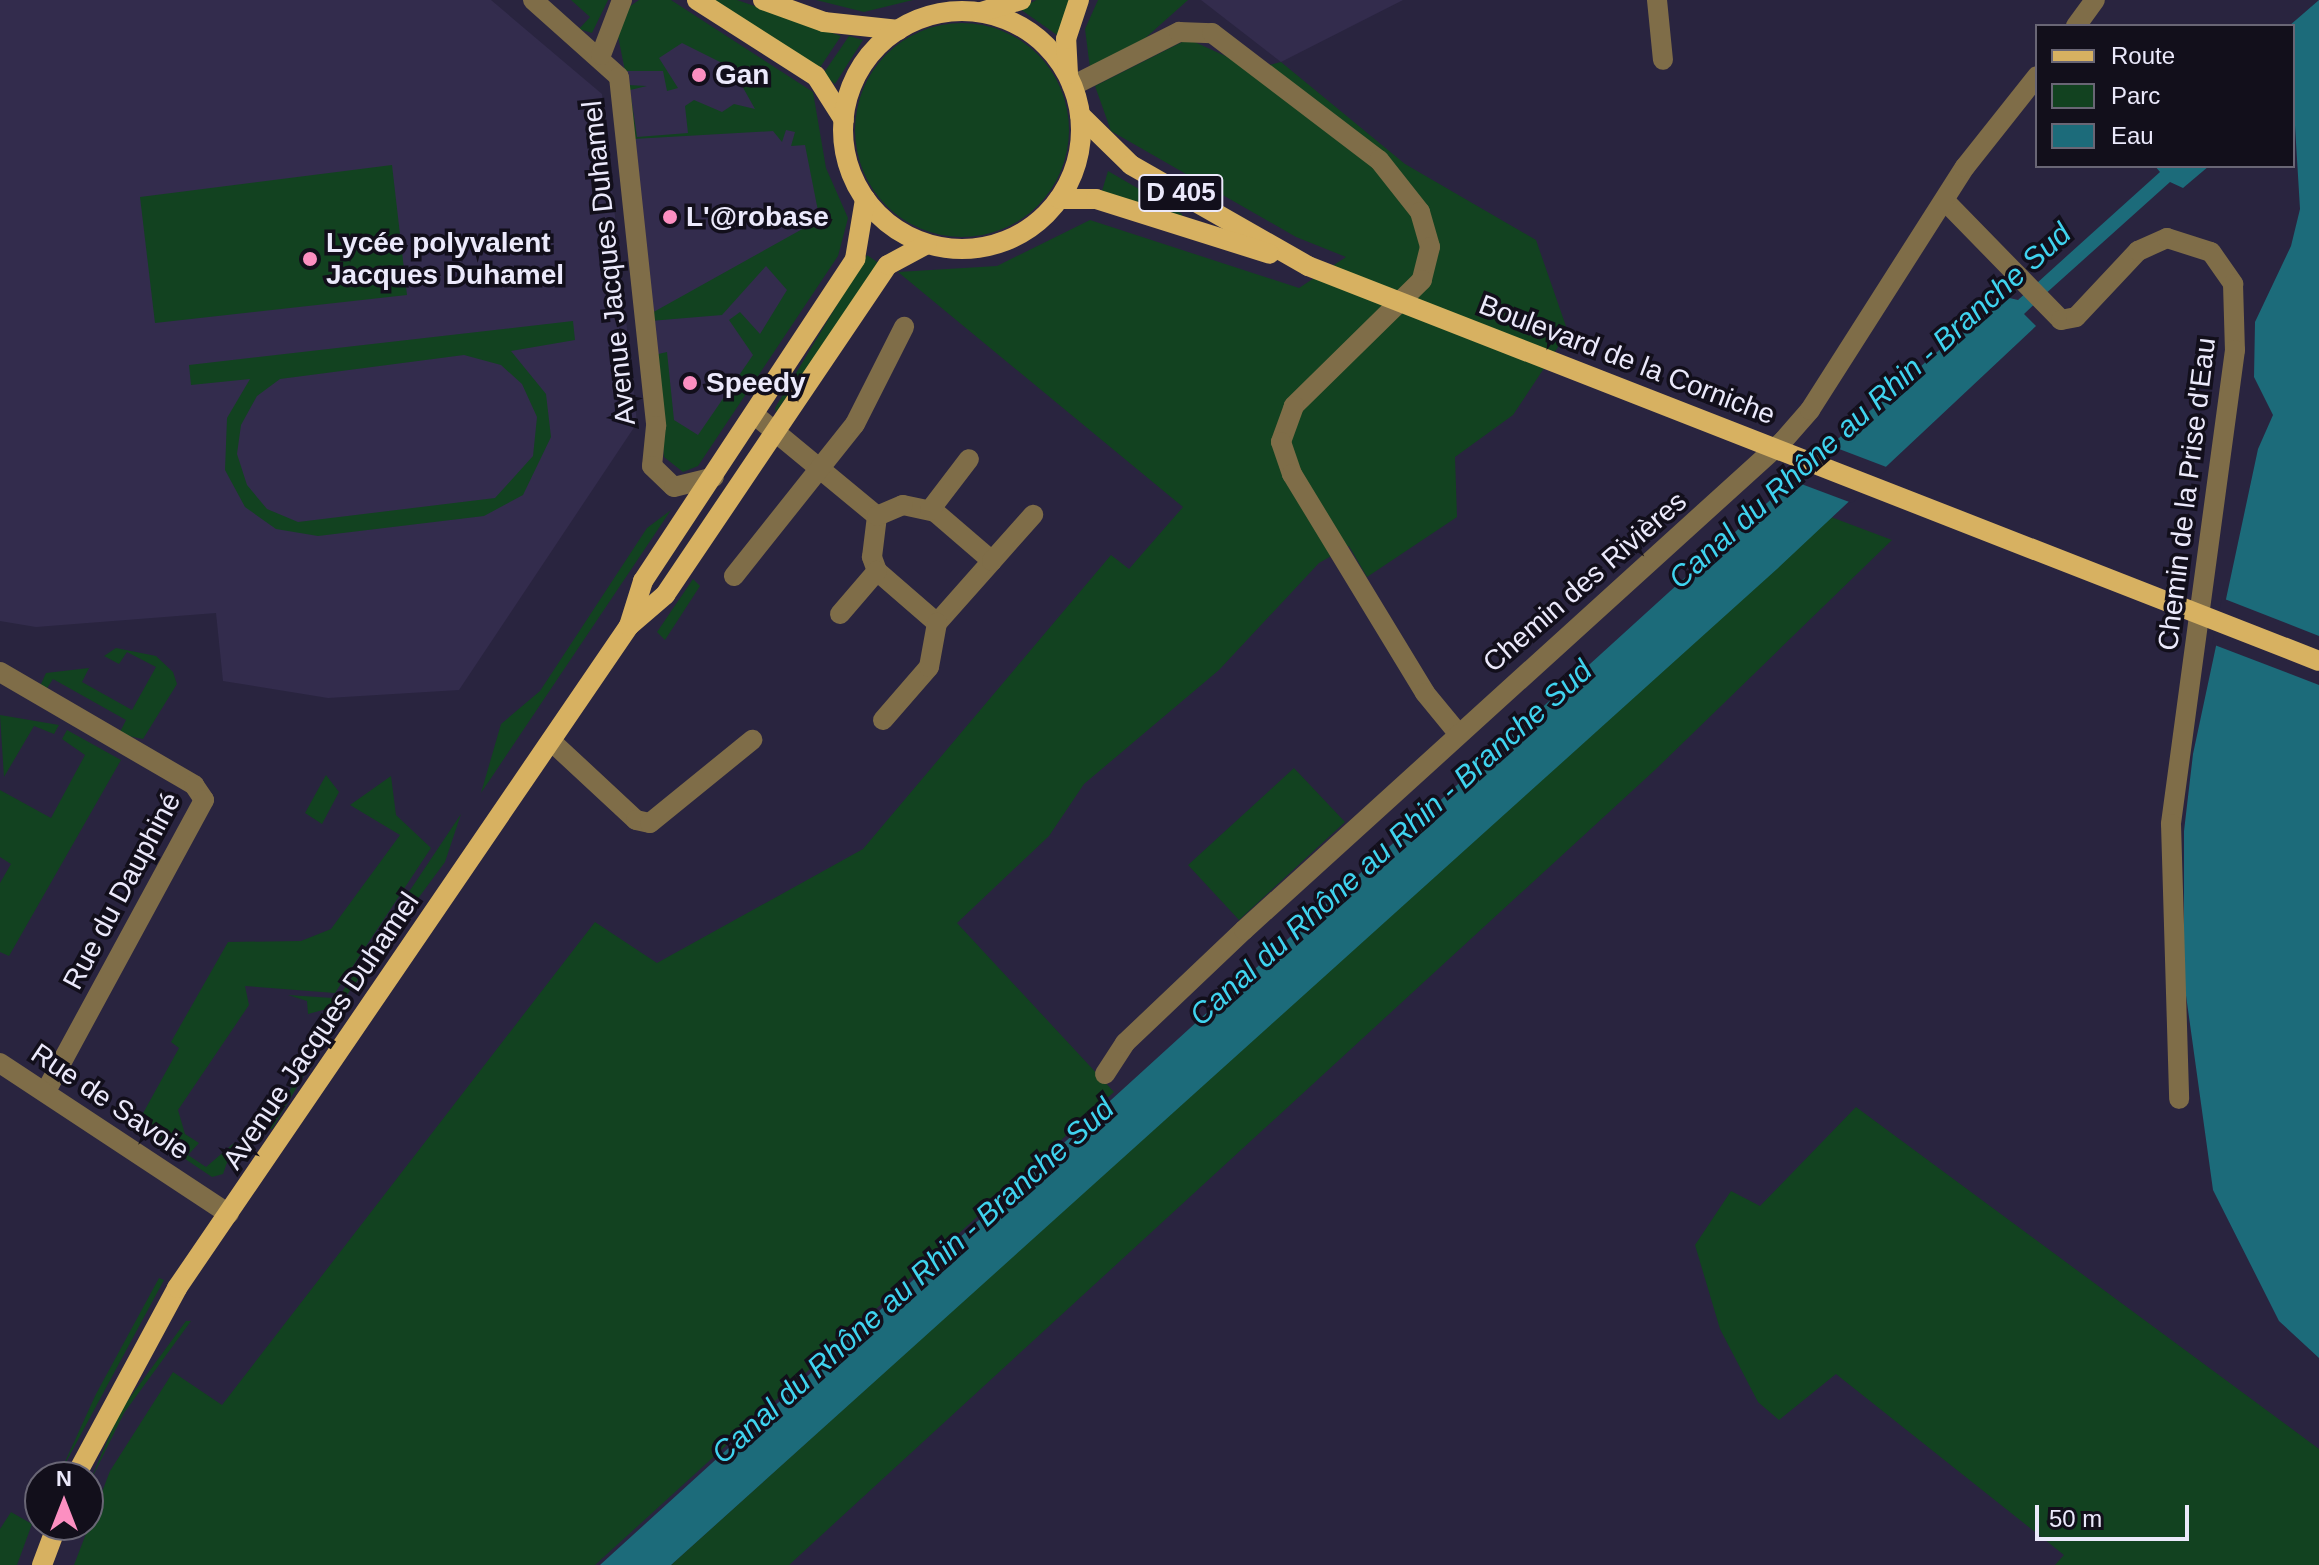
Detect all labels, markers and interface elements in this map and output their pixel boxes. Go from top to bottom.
legend [2035,24,2295,168]
text: Route [2111,42,2175,69]
place label: Gan [715,58,769,92]
marker: Gan [690,66,708,84]
text: Parc [2111,82,2160,109]
street label: Avenue Jacques Duhamel [575,99,643,427]
text: Eau [2111,122,2154,149]
road number: D 405 [1137,171,1225,215]
place label: L'@robase [686,200,829,234]
marker: L'@robase [661,208,679,226]
water label: Canal du Rhône au Rhin - Branche Sud [1662,216,2078,596]
place label: Lycée polyvalent Jacques Duhamel [326,226,564,292]
marker: Lycée polyvalent Jacques Duhamel [301,250,319,268]
street label: Boulevard de la Corniche [1474,288,1780,432]
street label: Chemin de la Prise d'Eau [2151,336,2223,652]
place label: Speedy [706,366,806,400]
marker: Speedy [681,374,699,392]
street label: Chemin des Rivières [1477,485,1693,679]
water label: Canal du Rhône au Rhin - Branche Sud [1183,653,1599,1033]
street label: Rue du Dauphiné [56,787,188,995]
street label: Avenue Jacques Duhamel [216,886,426,1176]
street label: Rue de Savoie [24,1037,196,1167]
water label: Canal du Rhône au Rhin - Branche Sud [705,1091,1121,1471]
north arrow [24,1461,104,1541]
text: N [56,1466,72,1491]
scale bar [2039,1489,2193,1539]
text: 50 m [2049,1505,2102,1532]

